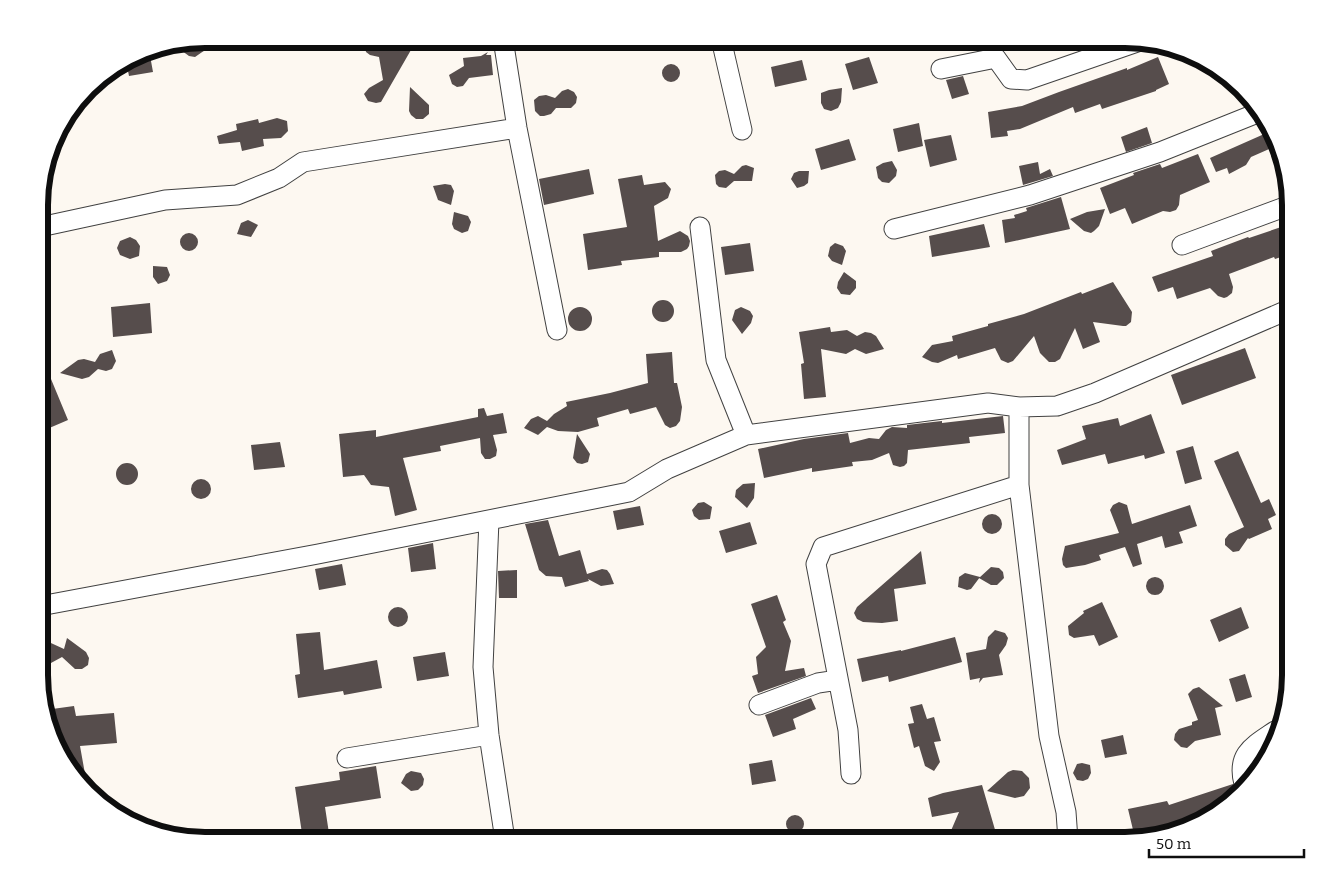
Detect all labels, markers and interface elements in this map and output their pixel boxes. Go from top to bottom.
scale bar [1149,826,1304,858]
text: 50 m [1156,835,1192,853]

